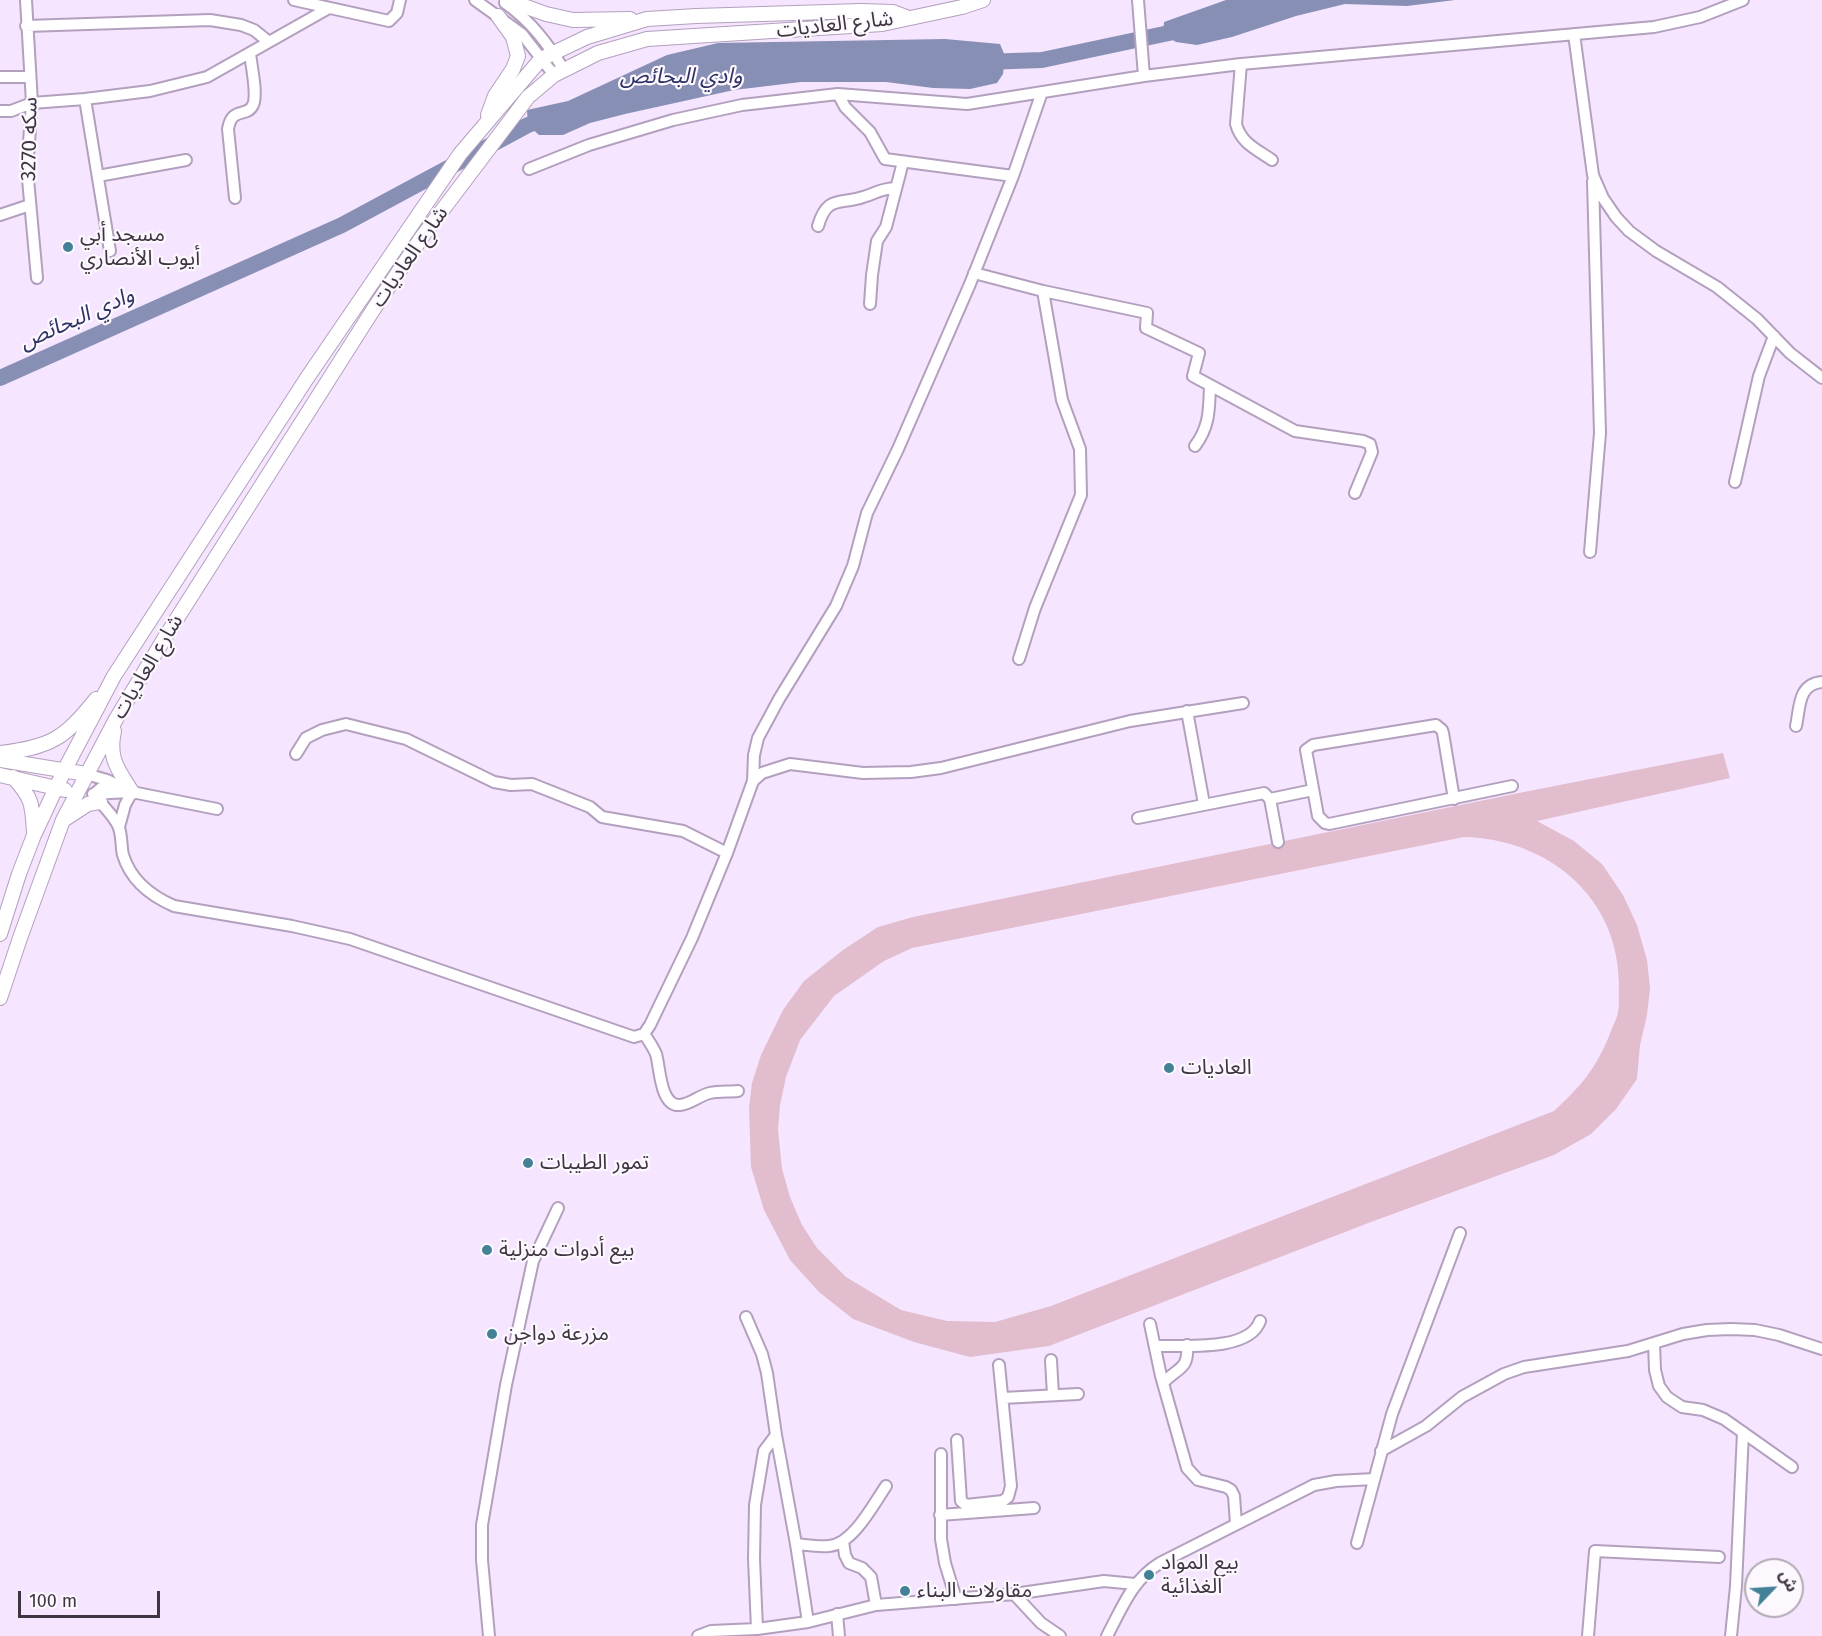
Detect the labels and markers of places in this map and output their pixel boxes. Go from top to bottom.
place label: مسجد أبي أيوب الأنصاري [80,222,200,272]
marker: مسجد أبي أيوب الأنصاري [61,240,75,254]
place label: العاديات [1181,1055,1252,1081]
marker: العاديات [1162,1061,1176,1075]
place label: تمور الطيبات [540,1150,649,1176]
marker: تمور الطيبات [521,1156,535,1170]
place label: بيع أدوات منزلية [499,1237,634,1263]
marker: بيع أدوات منزلية [480,1243,494,1257]
place label: مزرعة دواجن [504,1321,609,1347]
marker: مزرعة دواجن [485,1327,499,1341]
place label: بيع المواد الغذائية [1161,1550,1239,1600]
marker: بيع المواد الغذائية [1142,1568,1156,1582]
place label: مقاولات البناء [917,1578,1032,1604]
marker: مقاولات البناء [898,1584,912,1598]

